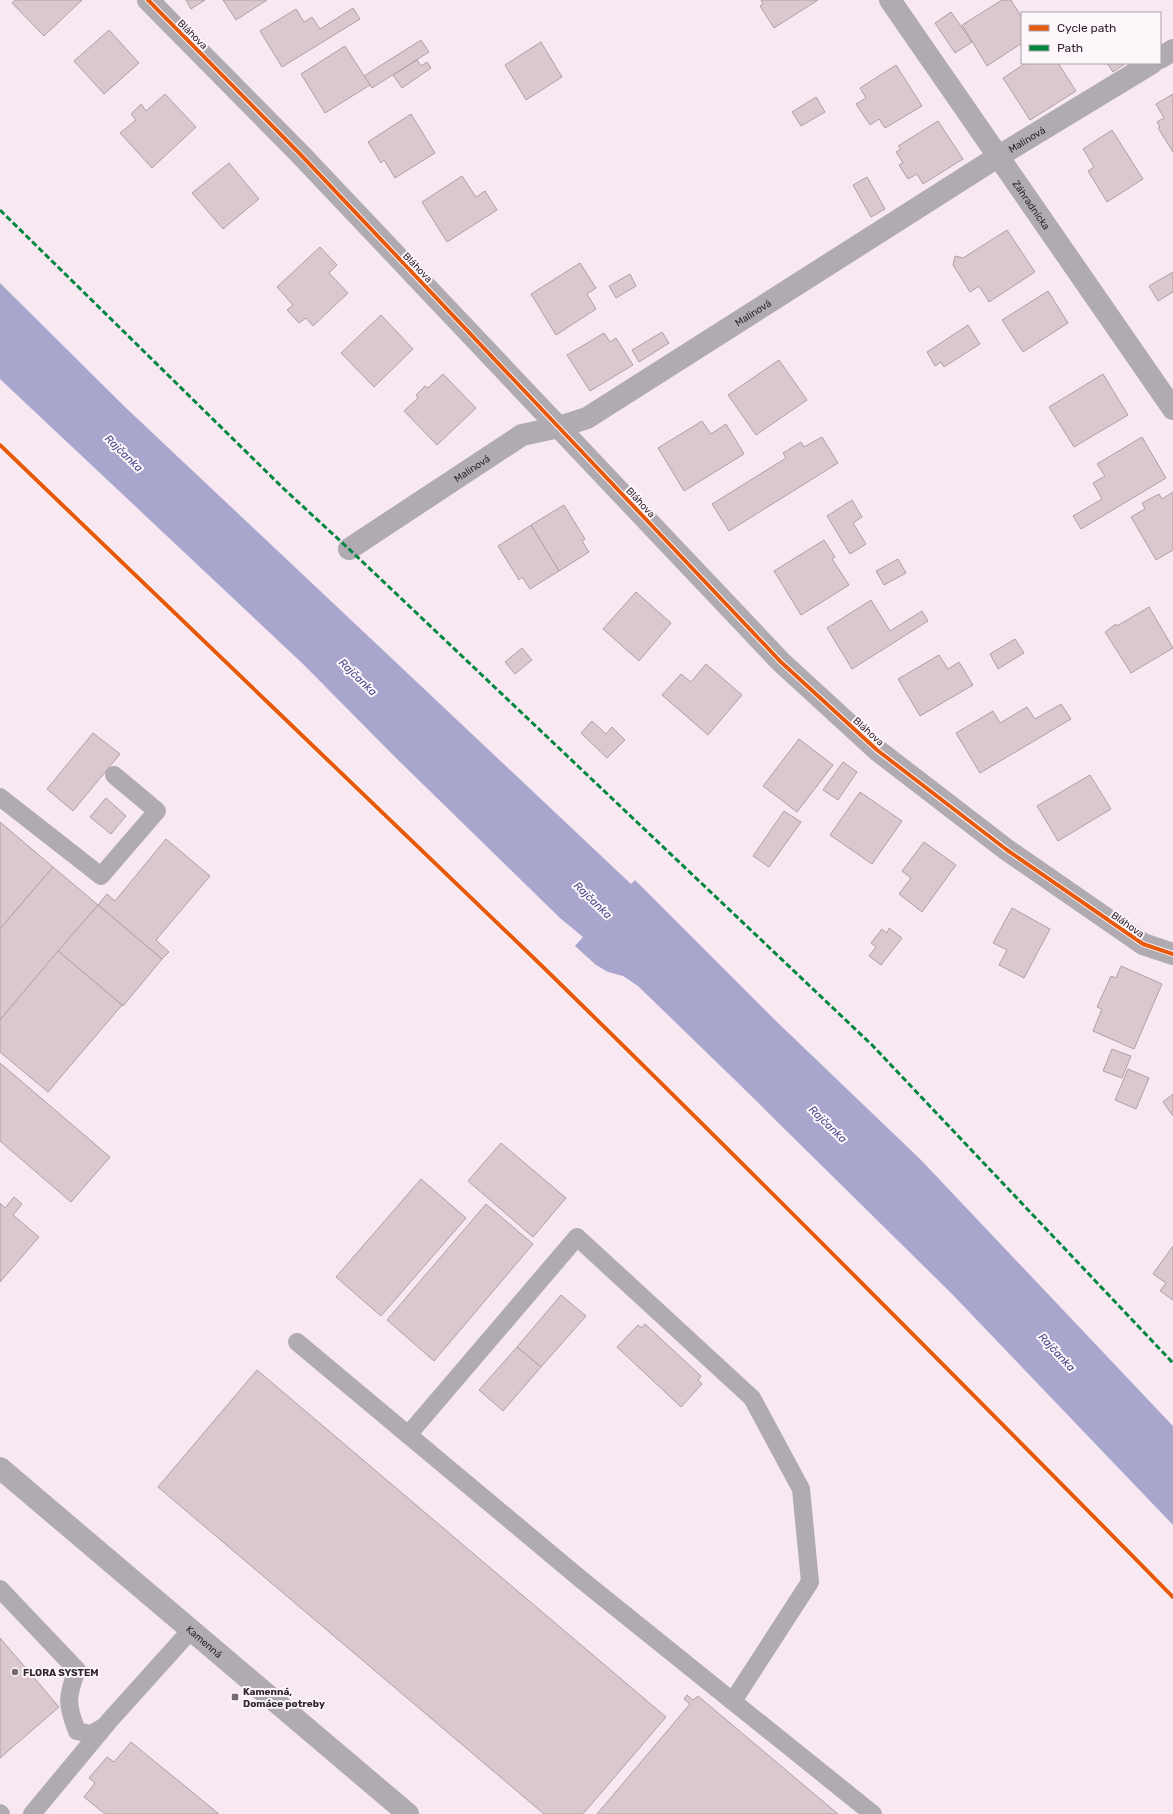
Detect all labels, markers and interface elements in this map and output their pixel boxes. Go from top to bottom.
legend [1021,12,1161,64]
street label: Bláhova [175,17,210,52]
text: Cycle path [1057,21,1116,35]
text: Path [1057,41,1083,55]
street label: Malinová [1007,124,1048,156]
street label: Záhradnícka [1010,178,1052,232]
street label: Bláhova [400,250,434,285]
street label: Malinová [733,297,774,329]
water label: Rajčanka [102,432,146,475]
street label: Malinová [452,453,493,485]
street label: Bláhova [623,485,657,520]
water label: Rajčanka [336,656,380,699]
street label: Bláhova [851,715,886,749]
water label: Rajčanka [571,879,615,922]
street label: Bláhova [1109,909,1146,940]
water label: Rajčanka [806,1103,850,1146]
water label: Rajčanka [1036,1330,1078,1375]
street label: Kamenná [183,1623,224,1661]
marker: FLORA SYSTEM [10,1667,20,1677]
place label: FLORA SYSTEM [23,1667,99,1679]
place label: Kamenná, Domáce potreby [243,1686,325,1710]
marker: Kamenná, Domáce potreby [230,1692,240,1702]

